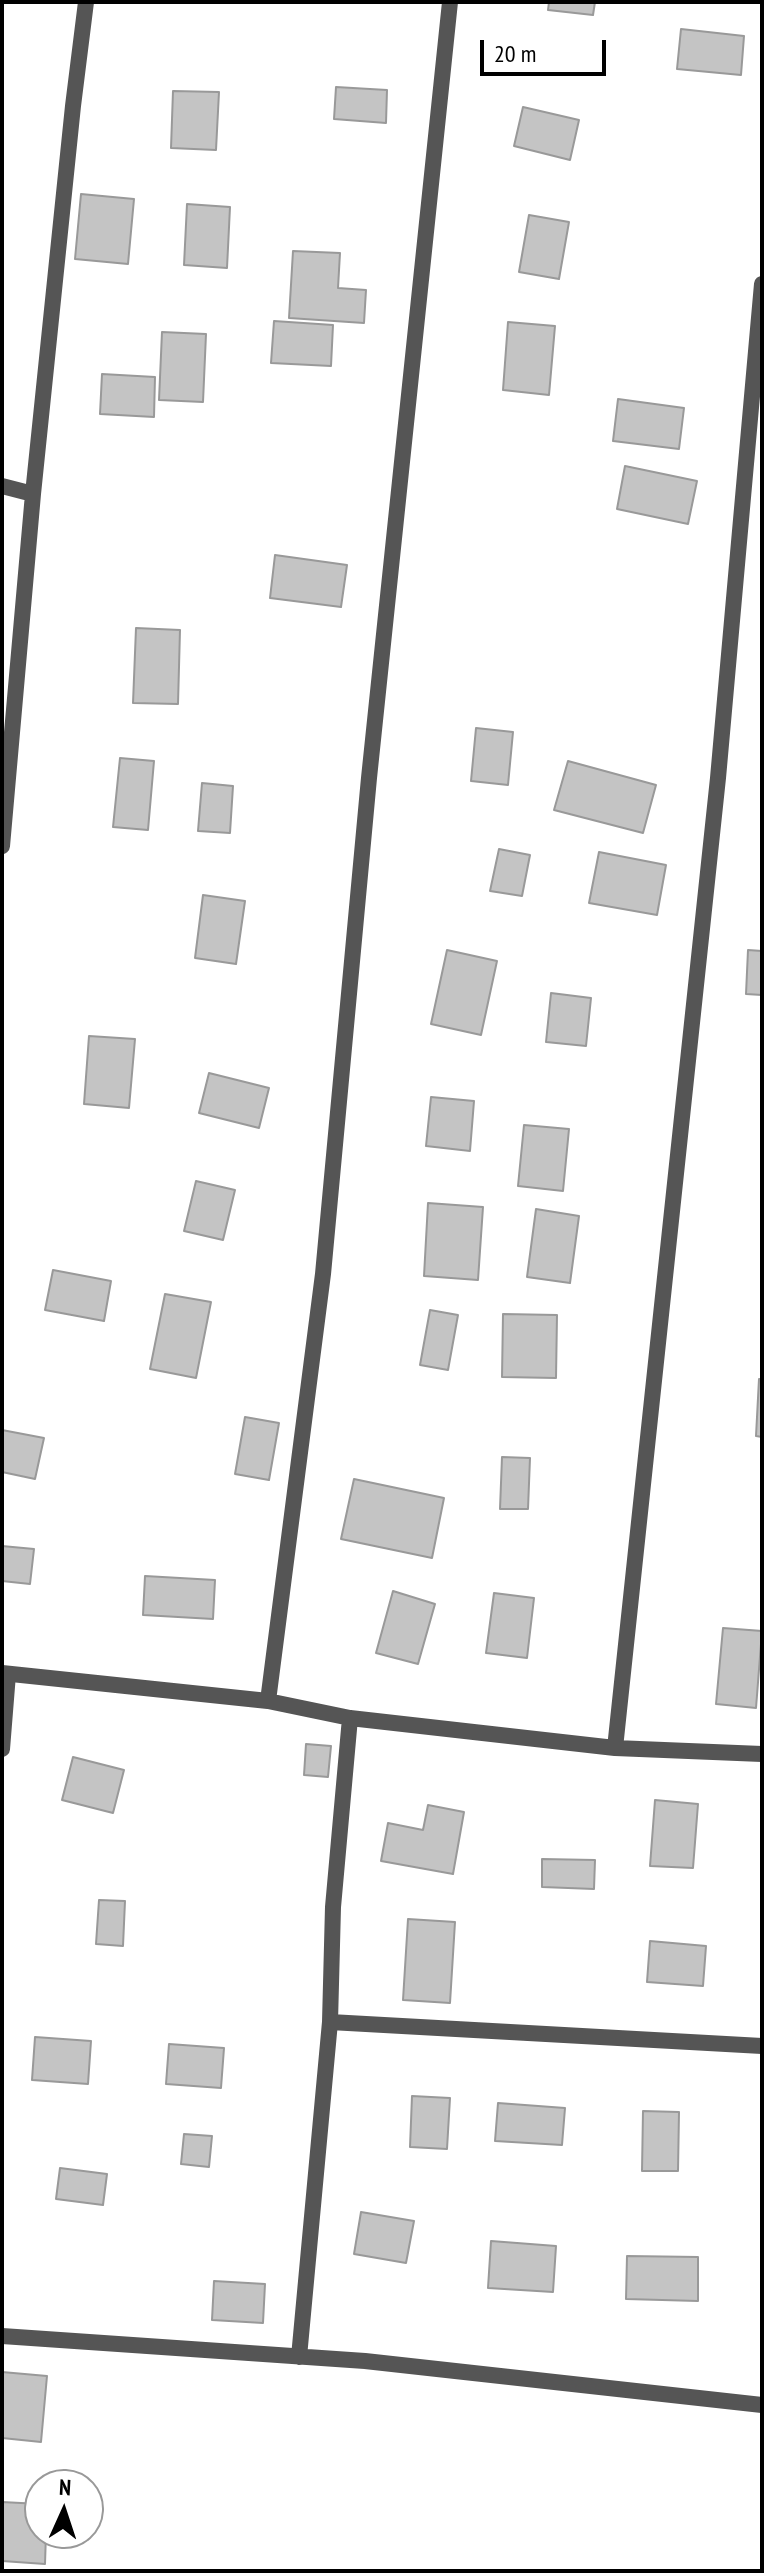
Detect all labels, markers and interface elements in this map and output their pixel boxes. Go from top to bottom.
scale bar [484,24,610,74]
text: 20 m [494,38,536,69]
north arrow [24,2469,104,2549]
text: N [58,2473,72,2501]

